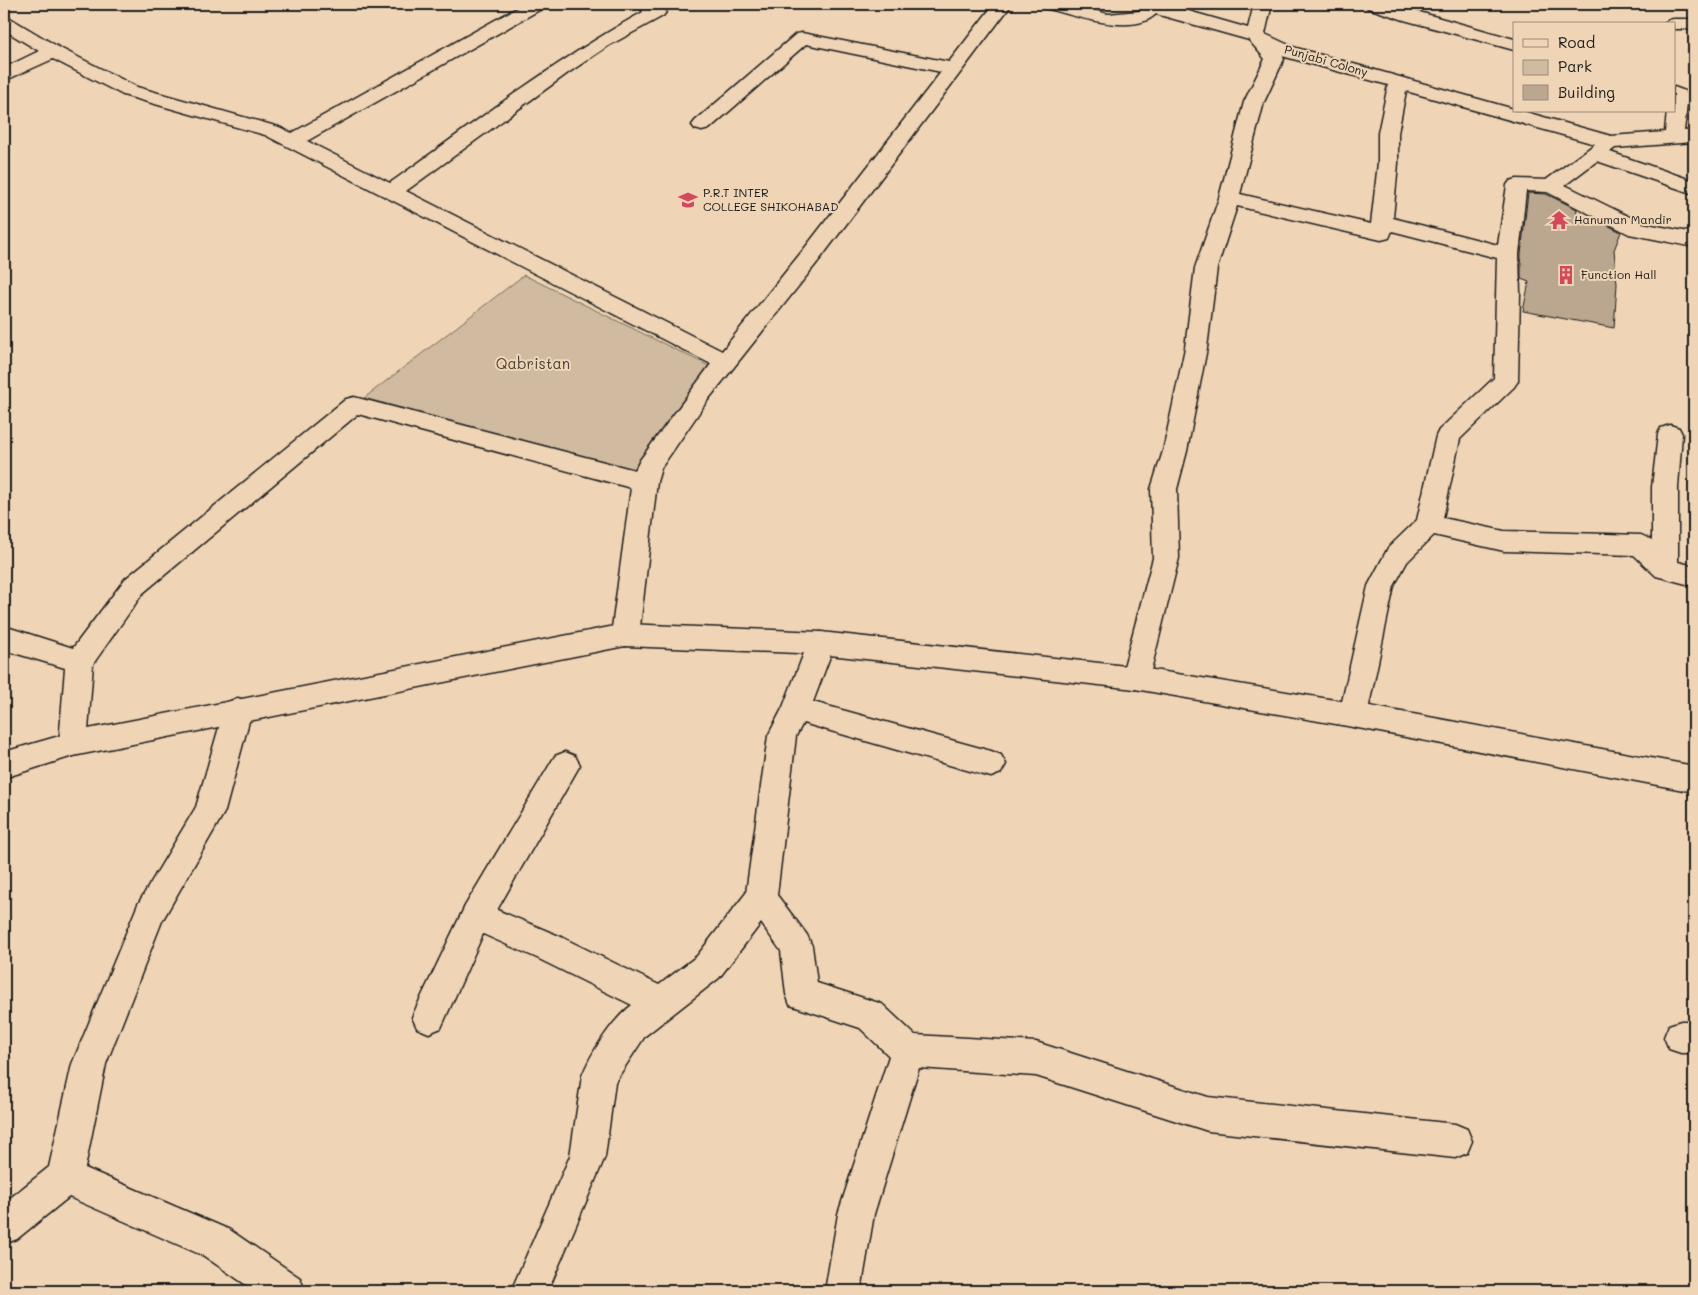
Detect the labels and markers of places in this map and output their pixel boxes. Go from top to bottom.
place label: P.R.T INTER COLLEGE SHIKOHABAD [703,184,838,214]
school or university icon: P.R.T INTER COLLEGE SHIKOHABAD [677,189,699,211]
temple icon: Hanuman Mandir [1548,209,1570,231]
place label: Hanuman Mandir [1574,211,1672,227]
building icon: Function Hall [1555,264,1577,286]
place label: Function Hall [1581,266,1657,282]

